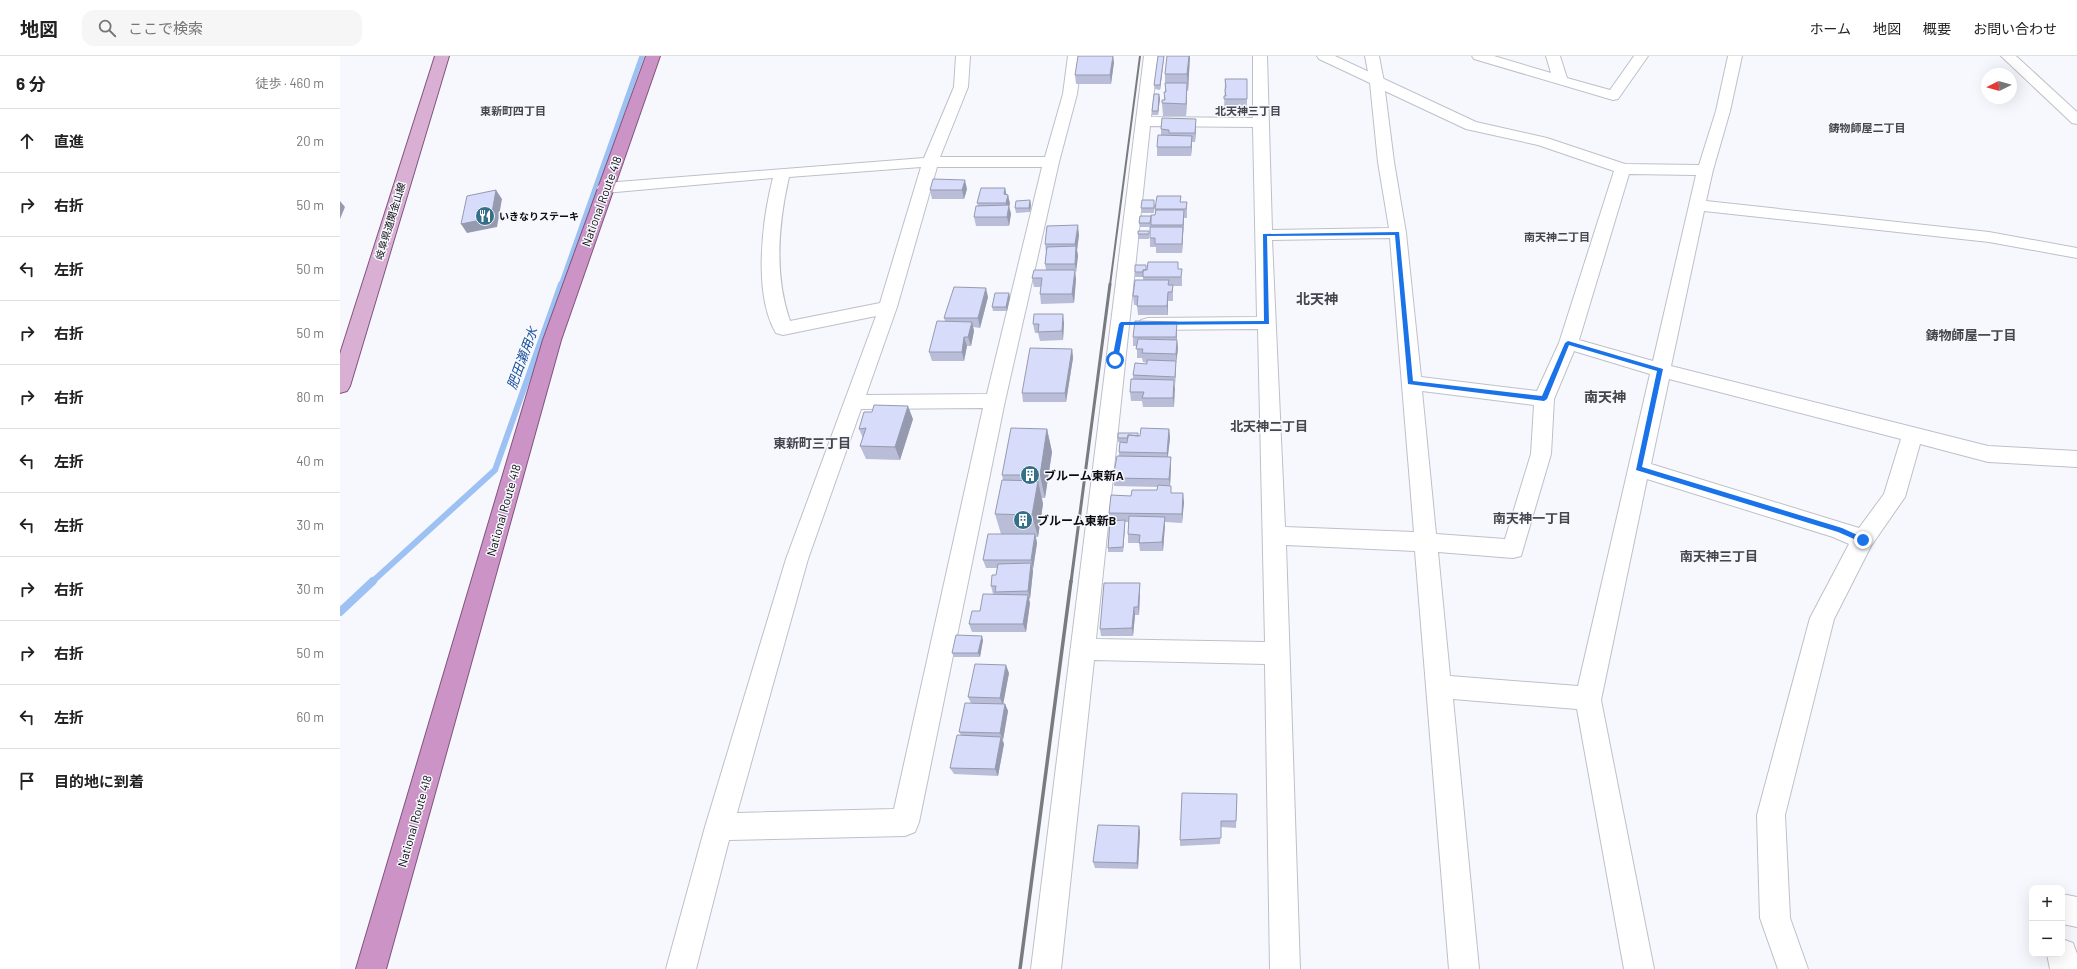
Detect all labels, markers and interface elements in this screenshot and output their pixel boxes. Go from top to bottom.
search box [82,10,362,46]
text: 地図 [20,17,58,40]
icon: search [96,17,118,39]
text: ここで検索 [128,19,203,37]
text: ホーム [1809,20,1851,37]
text: 地図 [1873,20,1901,37]
text: 概要 [1923,20,1951,37]
text: お問い合わせ [1973,20,2057,37]
north arrow [1981,68,2017,104]
text: 6 分 [16,73,46,93]
text: 徒歩 · 460 m [256,75,324,91]
district label: 東新町四丁目 [480,104,546,117]
district label: 北天神三丁目 [1215,104,1281,117]
district label: 鋳物師屋二丁目 [1829,121,1906,134]
icon: ahead [16,130,38,152]
text: 直進 [54,132,84,150]
text: 20 m [296,133,324,149]
street label: National Route 418 [578,154,624,248]
street label: 岐阜県道関金山線 [373,181,407,261]
icon: right [16,194,38,216]
text: 右折 [54,196,84,214]
text: 50 m [297,197,324,213]
restaurant icon: いきなりステーキ [474,205,496,227]
place label: いきなりステーキ [499,210,579,222]
district label: 南天神二丁目 [1524,230,1590,243]
icon: left [16,258,38,280]
text: 左折 [54,260,84,278]
text: 50 m [297,261,324,277]
district label: 北天神 [1296,290,1338,307]
icon: right [16,322,38,344]
water label: 肥田瀬用水 [503,323,541,391]
text: 右折 [54,324,84,342]
text: 50 m [297,325,324,341]
district label: 鋳物師屋一丁目 [1925,327,2017,343]
route start [1106,351,1124,369]
icon: right [16,386,38,408]
text: 右折 [54,388,84,406]
district label: 南天神 [1584,388,1626,405]
text: 80 m [297,389,324,405]
district label: 北天神二丁目 [1230,418,1308,434]
district label: 東新町三丁目 [773,435,851,451]
icon: left [16,450,38,472]
text: 左折 [54,452,84,470]
text: 40 m [296,453,324,469]
street label: National Route 418 [483,462,523,558]
building icon: ブルーム東新A [1019,464,1041,486]
place label: ブルーム東新A [1044,468,1124,482]
building icon: ブルーム東新B [1012,509,1034,531]
district label: 南天神一丁目 [1493,510,1571,526]
place label: ブルーム東新B [1037,513,1116,527]
icon: left [16,514,38,536]
text: 左折 [54,516,84,534]
text: 30 m [297,517,324,533]
route end [1854,531,1872,549]
district label: 南天神三丁目 [1680,548,1758,564]
icon: right [16,578,38,600]
text: 右折 [54,580,84,598]
text: 30 m [297,581,324,597]
icon: right [16,642,38,664]
text: 右折 [54,644,84,662]
text: 50 m [297,645,324,661]
icon: left [16,706,38,728]
text: 左折 [54,708,84,726]
text: 60 m [297,709,324,725]
icon: arrive [16,770,38,792]
text: 目的地に到着 [54,772,144,790]
street label: National Route 418 [394,773,434,869]
map controls [2029,885,2065,957]
button: + [2029,885,2065,921]
button: − [2029,921,2065,957]

